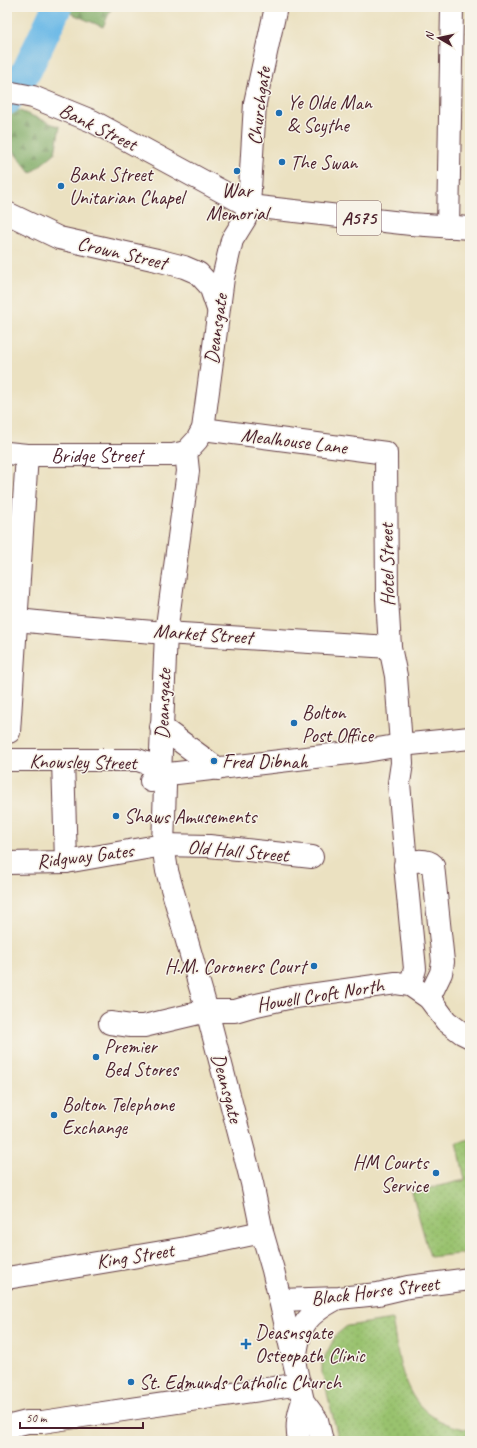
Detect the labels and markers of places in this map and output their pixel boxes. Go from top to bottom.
place label: Ye Olde Man & Scythe [287,90,373,138]
marker: Ye Olde Man & Scythe [274,108,284,118]
place label: The Swan [290,150,358,175]
marker: The Swan [277,157,287,167]
place label: Bank Street Unitarian Chapel [69,162,187,210]
marker: War Memorial [232,166,242,176]
place label: War Memorial [206,178,272,226]
marker: Bank Street Unitarian Chapel [56,181,66,191]
place label: Bolton Post Office [302,700,374,748]
marker: Bolton Post Office [289,718,299,728]
place label: Fred Dibnah [222,749,308,774]
marker: Fred Dibnah [209,756,219,766]
place label: Shaws Amusements [124,804,258,829]
marker: Shaws Amusements [111,811,121,821]
place label: H.M. Coroners Court [165,954,309,979]
marker: H.M. Coroners Court [309,961,319,971]
place label: Premier Bed Stores [104,1034,180,1082]
marker: Premier Bed Stores [91,1052,101,1062]
place label: Bolton Telephone Exchange [62,1092,175,1140]
marker: Bolton Telephone Exchange [49,1110,59,1120]
place label: HM Courts Service [353,1150,430,1198]
marker: HM Courts Service [431,1168,441,1178]
place label: Deasnsgate Osteopath Clinic [255,1320,366,1368]
marker: Deasnsgate Osteopath Clinic [240,1338,252,1350]
place label: St. Edmunds Catholic Church [139,1370,343,1395]
marker: St. Edmunds Catholic Church [126,1377,136,1387]

